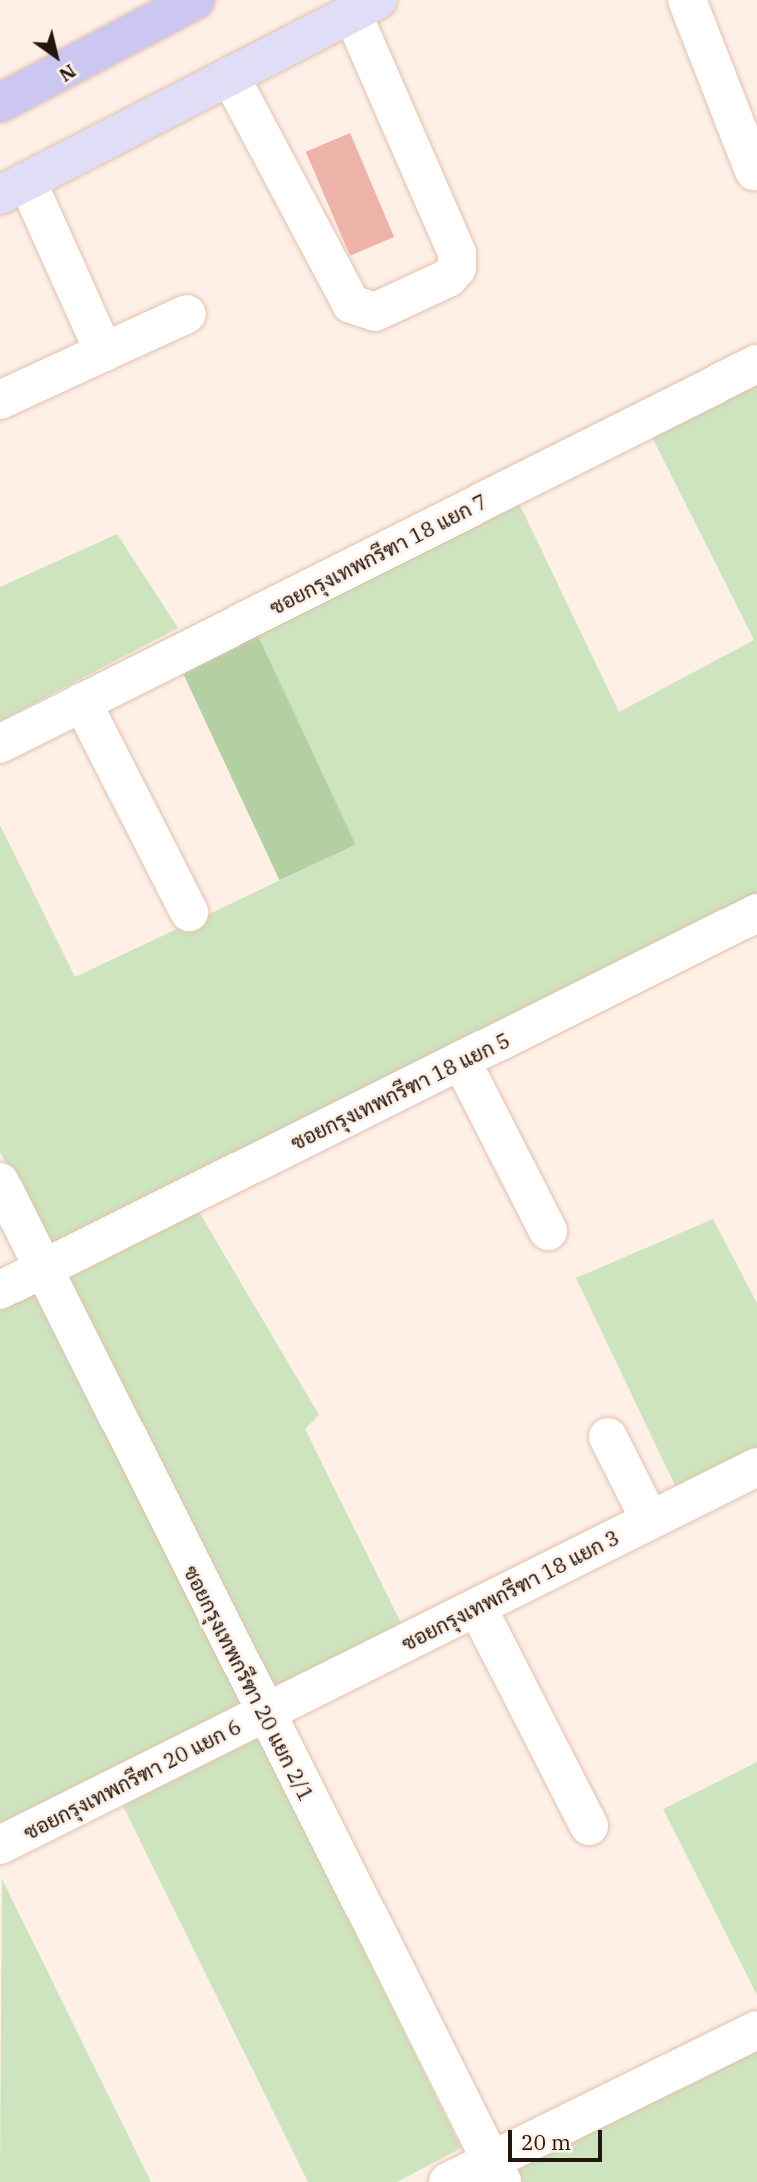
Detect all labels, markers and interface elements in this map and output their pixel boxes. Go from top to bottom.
north arrow [21,21,91,91]
text: N [55,59,81,88]
street label: ซอยกรุงเทพกรีฑา 18 แยก 7 [265,488,491,620]
street label: ซอยกรุงเทพกรีฑา 18 แยก 5 [286,1027,514,1155]
street label: ซอยกรุงเทพกรีฑา 18 แยก 3 [397,1524,623,1656]
street label: ซอยกรุงเทพกรีฑา 20 แยก 2/1 [179,1561,319,1805]
street label: ซอยกรุงเทพกรีฑา 20 แยก 6 [19,1713,245,1845]
scale bar [512,2116,606,2160]
text: 20 m [521,2128,571,2156]

